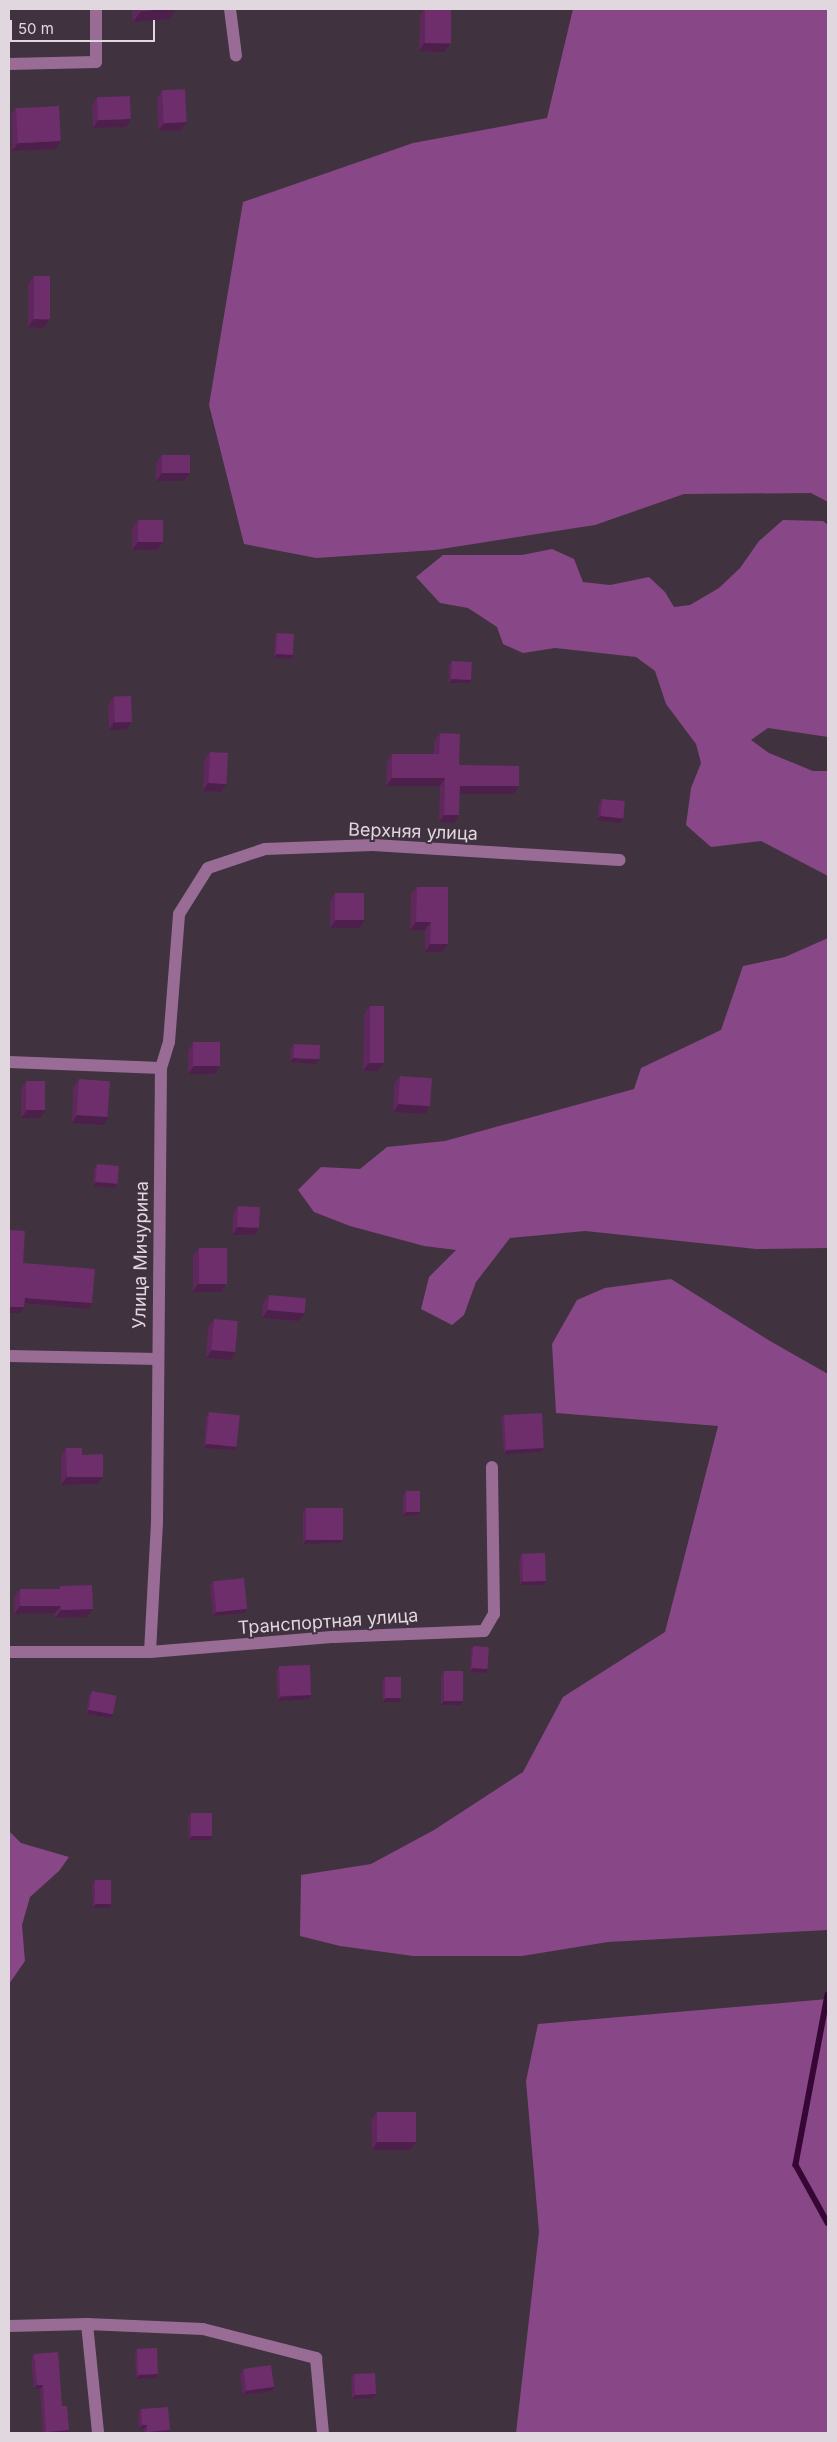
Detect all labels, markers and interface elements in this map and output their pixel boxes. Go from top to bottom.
scale bar [12,10,158,42]
text: 50 m [18,19,54,38]
street label: Верхняя улица [348,819,478,845]
street label: Улица Мичурина [129,1181,153,1329]
street label: Транспортная улица [237,1605,419,1639]

